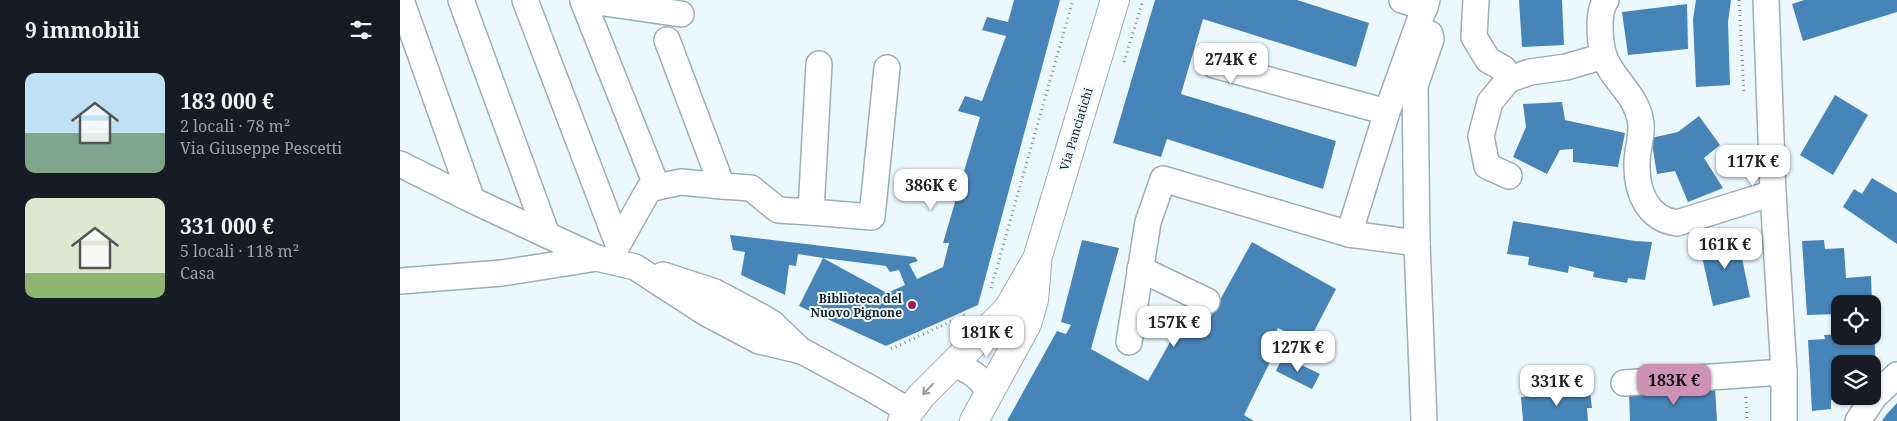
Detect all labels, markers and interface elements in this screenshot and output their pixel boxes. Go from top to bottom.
text: 9 immobili [25,16,140,44]
icon: filters [347,16,375,44]
pin: 274K € [1190,42,1272,85]
text: 274K € [1205,48,1257,70]
street label: Via Panciatichi [1055,85,1097,172]
text: 183 000 € [180,87,274,115]
icon: home [65,93,125,153]
text: 2 locali · 78 m² [180,115,290,137]
text: Via Giuseppe Pescetti [180,137,342,159]
pin: 117K € [1712,144,1794,187]
text: 117K € [1727,150,1779,172]
pin: 386K € [890,168,972,211]
text: 386K € [905,174,957,196]
text: 331 000 € [180,212,274,240]
icon: home [65,218,125,278]
pin: 161K € [1684,228,1766,270]
text: 161K € [1699,233,1751,255]
text: 5 locali · 118 m² [180,240,299,262]
text: Casa [180,262,215,284]
place label: Biblioteca del Nuovo Pignone [811,290,903,321]
map controls [1831,295,1881,405]
button: locate [1831,295,1881,345]
marker: Biblioteca del Nuovo Pignone [906,299,918,311]
pin: 157K € [1133,306,1215,348]
text: 157K € [1148,311,1200,333]
pin: 181K € [946,316,1028,358]
text: 181K € [961,321,1013,343]
pin: 127K € [1257,330,1339,373]
text: 127K € [1272,336,1324,358]
button: layers [1831,355,1881,405]
pin: 331K € [1516,364,1598,407]
pin: 183K € [1633,364,1715,406]
text: 183K € [1648,369,1700,391]
text: 331K € [1531,370,1583,392]
one-way arrow [922,383,934,395]

